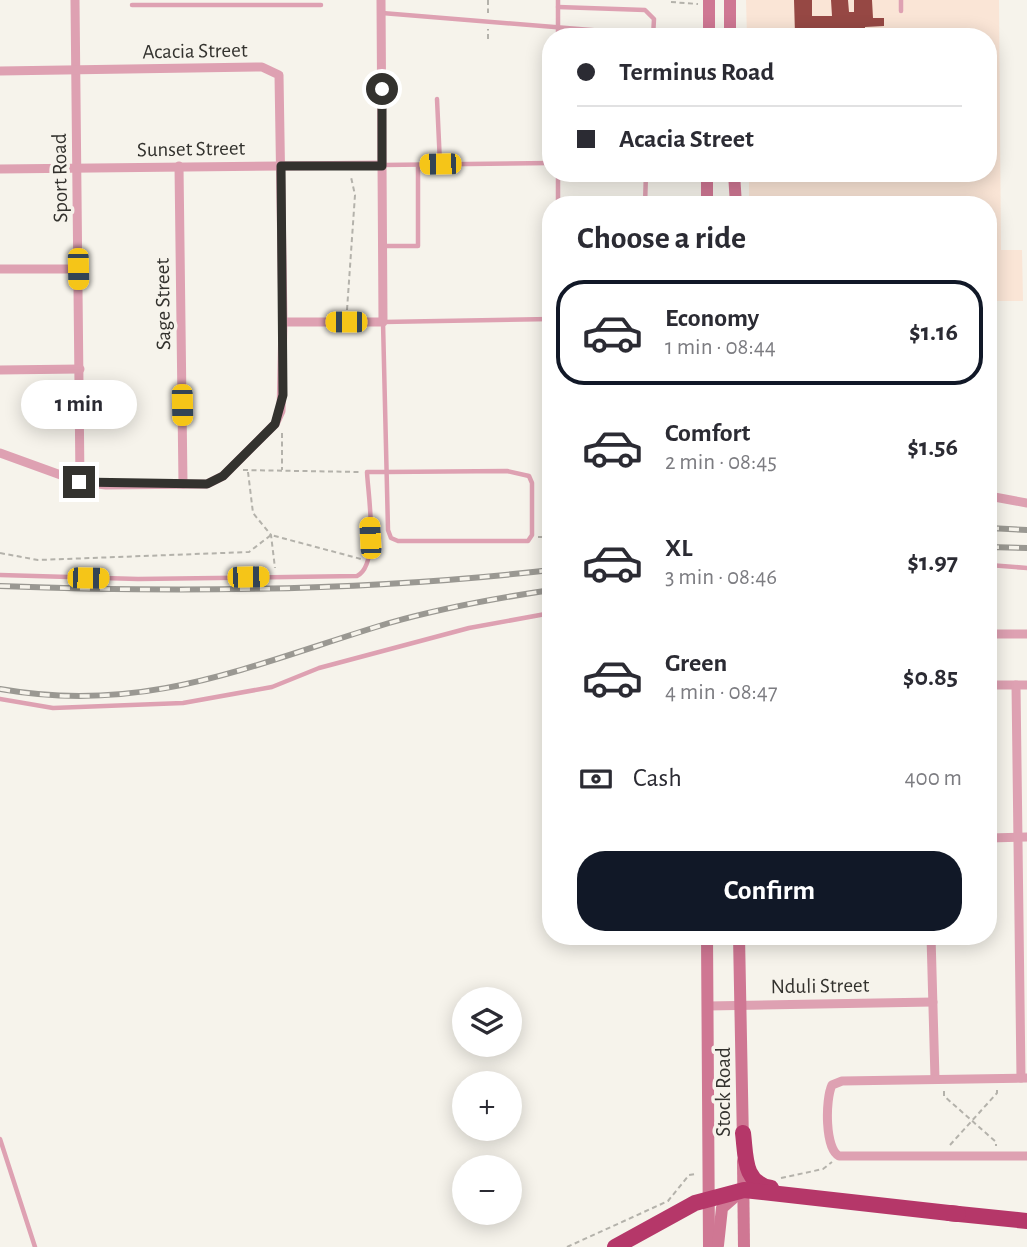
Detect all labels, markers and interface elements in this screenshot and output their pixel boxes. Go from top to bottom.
street label: Acacia Street [142,40,248,62]
text: Terminus Road [619,59,774,85]
route start [366,73,398,105]
text: Acacia Street [619,126,754,152]
street label: Sport Road [49,133,71,223]
street label: Sunset Street [137,138,246,160]
car [419,153,462,175]
text: Choose a ride [577,222,746,254]
car [68,248,89,290]
street label: Sage Street [152,258,174,350]
icon: car [581,301,644,364]
text: Economy [665,305,759,331]
car [326,312,368,333]
text: $1.16 [909,319,958,345]
text: 1 min · 08:44 [665,336,776,359]
callout: 1 min [21,380,137,430]
car [172,384,193,426]
text: 1 min [55,393,103,416]
icon: car [581,416,644,479]
text: Comfort [665,420,750,446]
text: $1.56 [907,434,958,460]
text: 2 min · 08:45 [665,451,777,474]
route end [63,466,95,498]
car [359,516,382,560]
icon: car [581,531,644,594]
text: XL [665,535,692,561]
text: $1.97 [907,549,958,575]
car [227,566,270,588]
text: 3 min · 08:46 [665,566,777,589]
car [67,567,110,589]
icon: car [581,646,644,709]
text: Green [665,650,727,676]
text: $0.85 [903,664,958,690]
text: 4 min · 08:47 [665,681,778,704]
icon: cash [577,760,615,798]
text: Cash [633,765,682,791]
text: 400 m [904,767,962,790]
button: Confirm [577,851,962,931]
street label: Nduli Street [770,975,870,997]
map controls [452,987,522,1225]
button: layers [452,987,522,1057]
street label: Stock Road [713,1047,734,1137]
button: + [452,1071,522,1141]
button: − [452,1155,522,1225]

